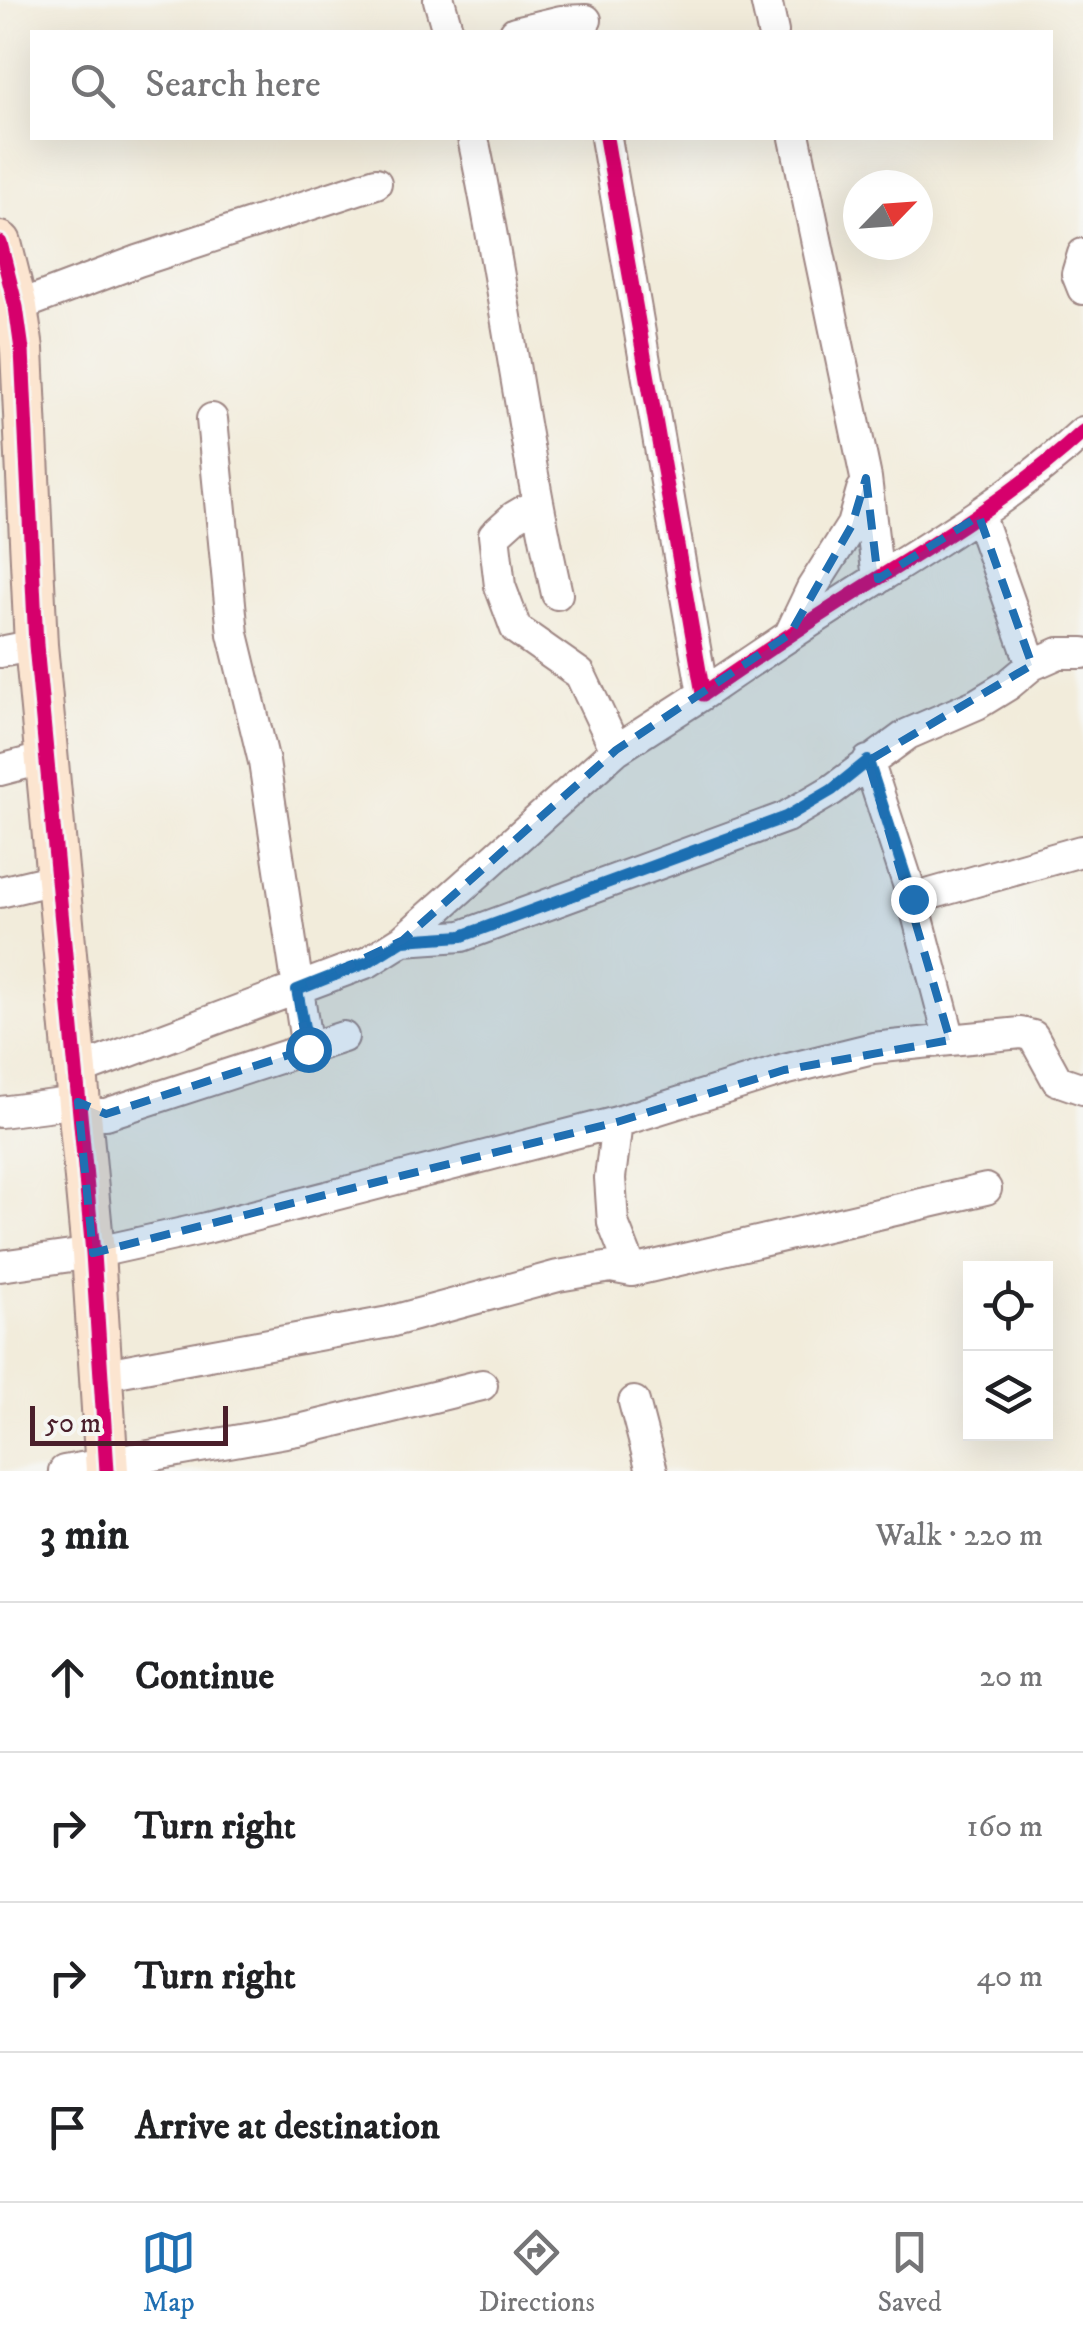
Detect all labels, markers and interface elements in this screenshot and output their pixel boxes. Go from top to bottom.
search box [30,30,1053,140]
icon: search [65,58,120,113]
text: Search here [145,61,321,109]
north arrow [843,170,933,260]
route end [891,877,937,923]
route start [286,1027,332,1073]
map controls [963,1261,1053,1441]
button: locate [963,1261,1053,1351]
button: layers [963,1351,1053,1441]
scale bar [30,1401,228,1446]
text: 50 m [45,1406,101,1441]
text: 3 min [40,1510,129,1562]
text: Walk · 220 m [876,1516,1043,1556]
icon: ahead [40,1650,95,1705]
text: Continue [135,1653,274,1701]
text: 20 m [979,1657,1043,1697]
icon: right [40,1800,95,1855]
text: Turn right [135,1803,296,1851]
text: 160 m [967,1807,1043,1847]
icon: right [40,1950,95,2005]
text: Turn right [135,1953,296,2001]
text: 40 m [976,1957,1043,1997]
icon: arrive [40,2100,95,2155]
text: Arrive at destination [135,2103,440,2151]
tab: Map [141,2225,196,2320]
tab: Directions [479,2225,595,2320]
tab: Saved [877,2225,942,2320]

